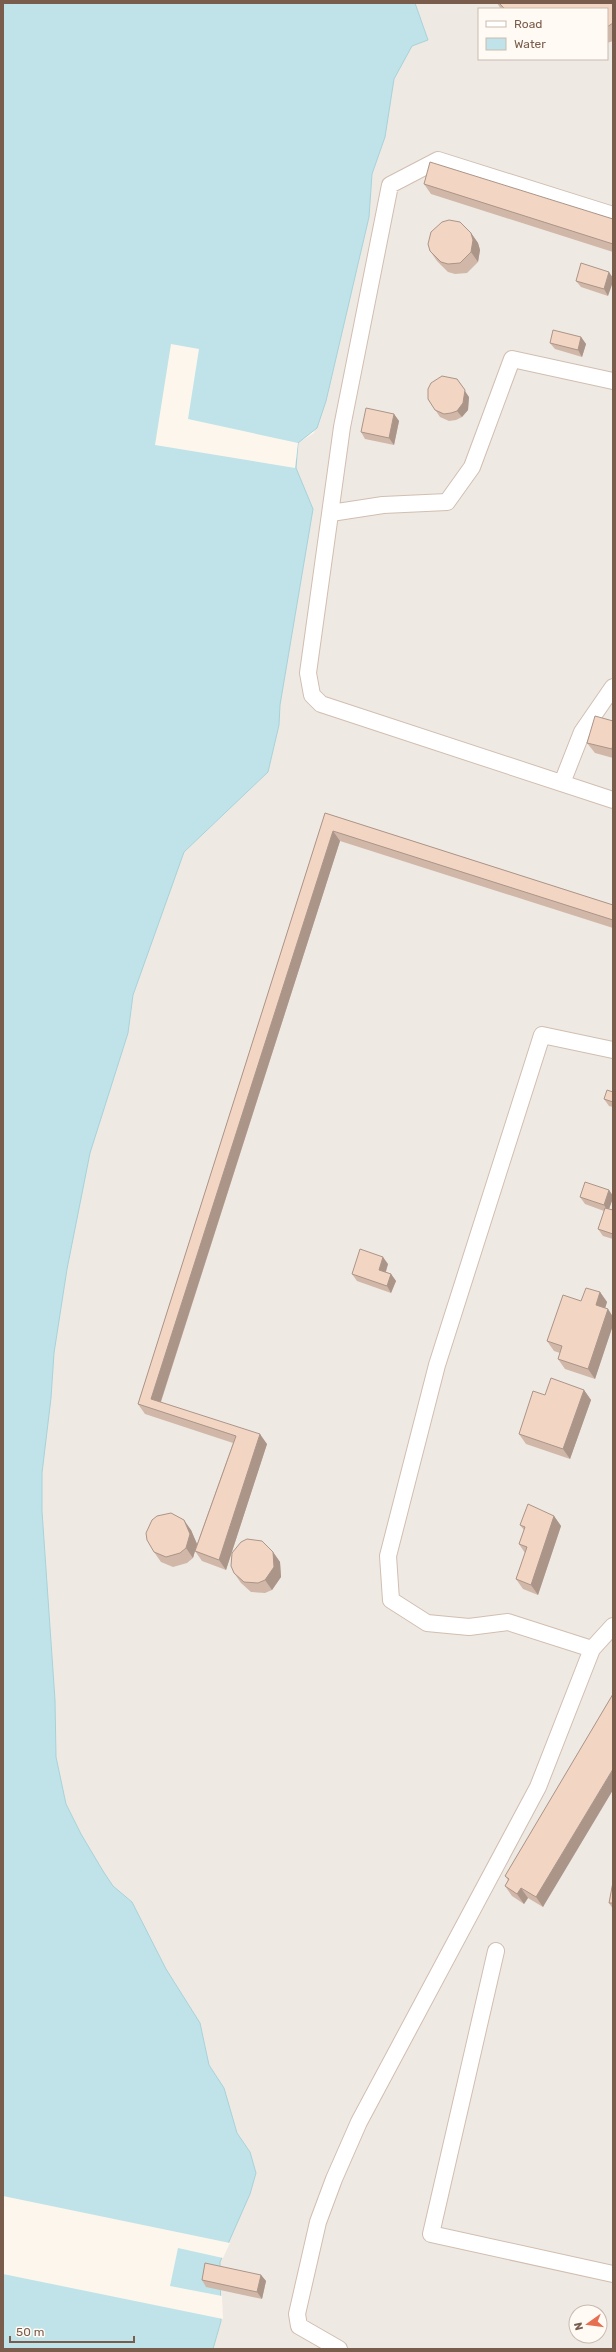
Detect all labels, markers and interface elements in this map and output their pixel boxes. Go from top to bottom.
legend [478,8,608,60]
text: Road [514,17,542,31]
text: Water [514,37,546,51]
north arrow [568,2304,608,2344]
scale bar [10,2318,134,2344]
text: N [571,2321,586,2332]
text: 50 m [16,2325,44,2339]

